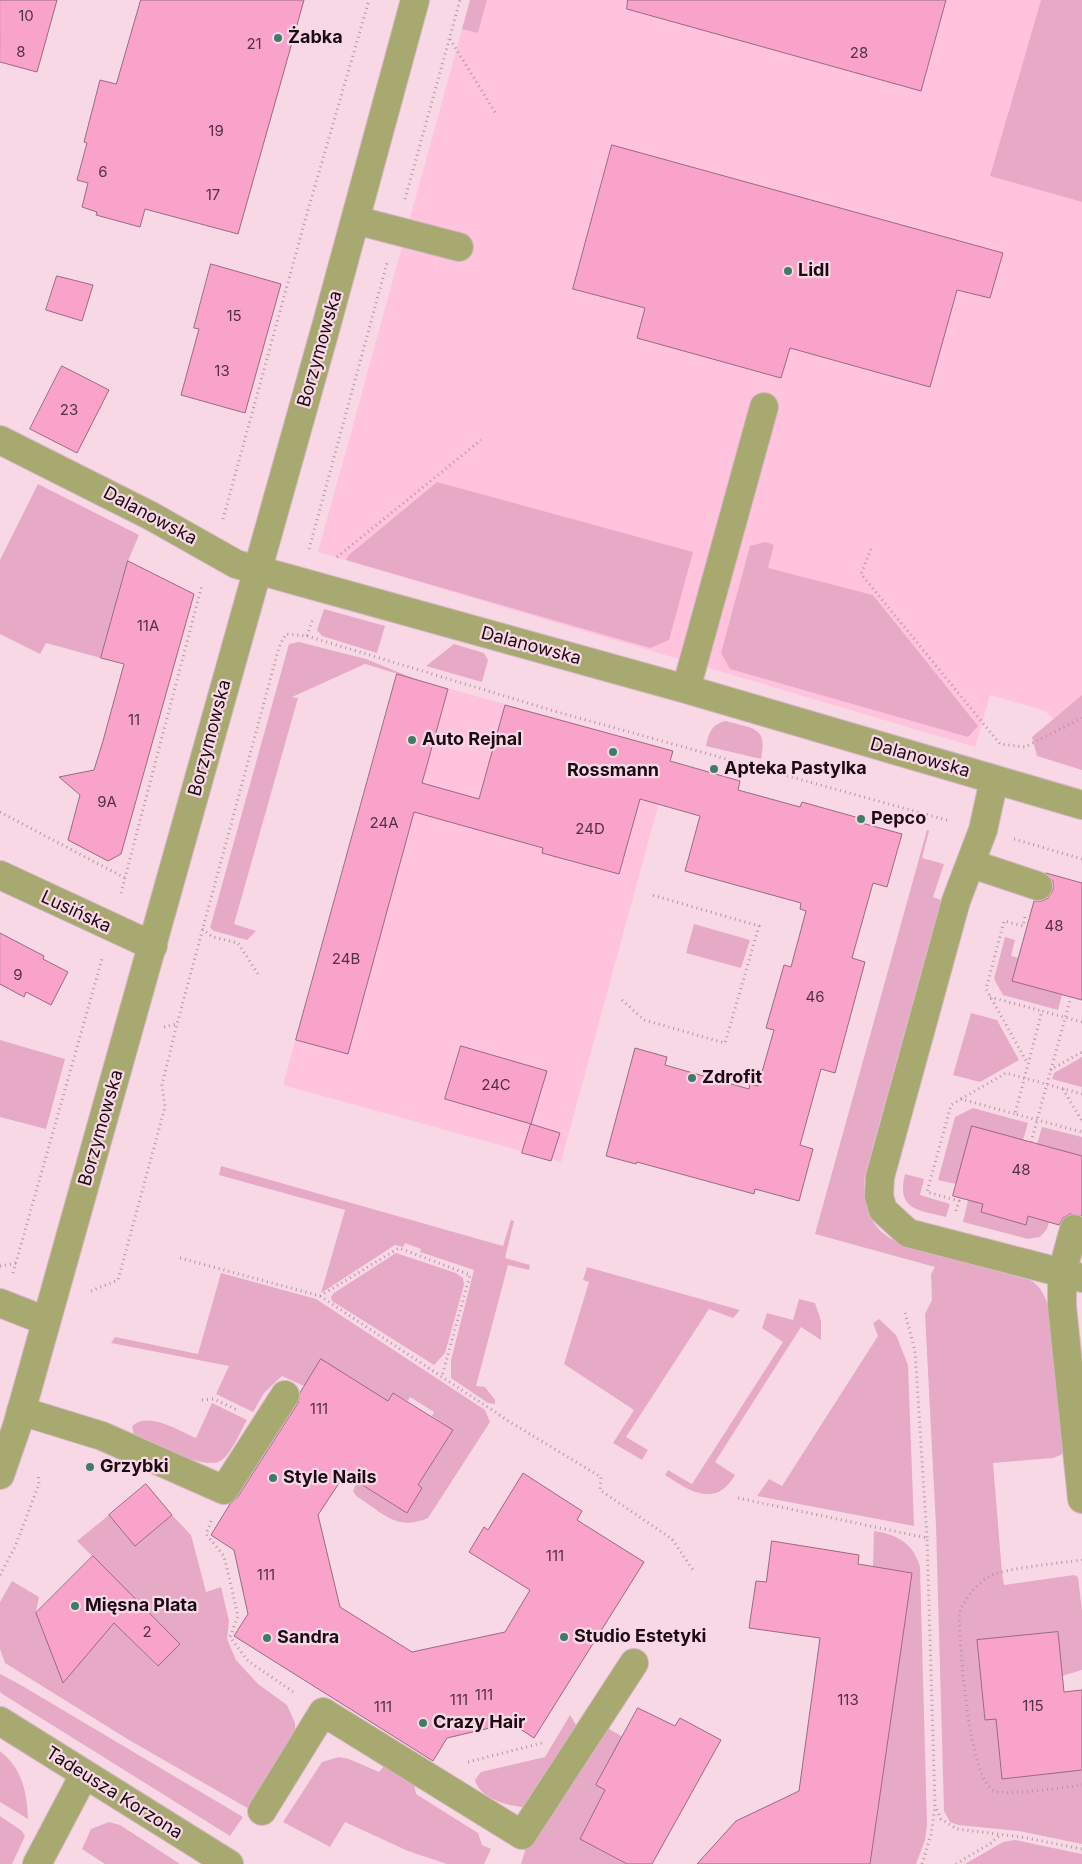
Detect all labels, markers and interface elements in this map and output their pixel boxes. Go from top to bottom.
house number: 10 [18,7,34,25]
place label: Żabka [288,27,343,49]
marker: Żabka [272,32,284,44]
house number: 21 [246,35,262,53]
house number: 8 [16,43,26,61]
house number: 28 [850,44,868,62]
house number: 19 [208,122,224,140]
house number: 6 [98,163,108,181]
house number: 17 [206,186,220,204]
place label: Lidl [798,260,829,282]
marker: Lidl [782,265,794,277]
street label: Borzymowska [293,288,347,410]
house number: 15 [226,307,242,325]
house number: 13 [214,362,230,380]
house number: 23 [60,401,78,419]
street label: Dalanowska [100,482,200,550]
house number: 11A [137,617,159,635]
street label: Dalanowska [479,622,583,670]
street label: Borzymowska [184,677,236,799]
house number: 11 [128,711,140,729]
place label: Auto Rejnal [422,729,522,751]
street label: Dalanowska [868,733,972,783]
marker: Auto Rejnal [406,734,418,746]
marker: Rossmann [607,746,619,758]
place label: Apteka Pastylka [724,758,867,780]
place label: Rossmann [567,760,659,782]
marker: Apteka Pastylka [708,763,720,775]
house number: 9A [97,793,117,811]
place label: Pepco [871,808,926,830]
marker: Pepco [855,813,867,825]
house number: 24A [370,814,398,832]
house number: 24D [575,820,605,838]
street label: Lusińska [38,886,114,938]
house number: 48 [1045,917,1063,935]
house number: 24B [332,950,360,968]
house number: 9 [13,966,23,984]
house number: 46 [806,988,824,1006]
street label: Borzymowska [74,1067,128,1189]
place label: Zdrofit [702,1067,762,1089]
marker: Zdrofit [686,1072,698,1084]
house number: 24C [481,1076,511,1094]
house number: 48 [1012,1161,1030,1179]
house number: 111 [310,1400,328,1418]
place label: Grzybki [100,1456,169,1478]
marker: Grzybki [84,1461,96,1473]
place label: Style Nails [283,1467,377,1489]
marker: Style Nails [267,1472,279,1484]
house number: 111 [546,1547,564,1565]
house number: 111 [257,1566,275,1584]
place label: Mięsna Plata [85,1595,197,1617]
marker: Mięsna Plata [69,1600,81,1612]
house number: 2 [142,1623,152,1641]
place label: Studio Estetyki [574,1626,706,1648]
place label: Sandra [277,1627,339,1649]
marker: Studio Estetyki [558,1631,570,1643]
marker: Sandra [261,1632,273,1644]
house number: 111 [475,1686,493,1704]
house number: 111 [450,1691,468,1709]
house number: 113 [837,1691,859,1709]
house number: 115 [1022,1697,1044,1715]
house number: 111 [374,1698,392,1716]
place label: Crazy Hair [433,1712,525,1734]
marker: Crazy Hair [417,1717,429,1729]
street label: Tadeusza Korzona [42,1742,186,1844]

